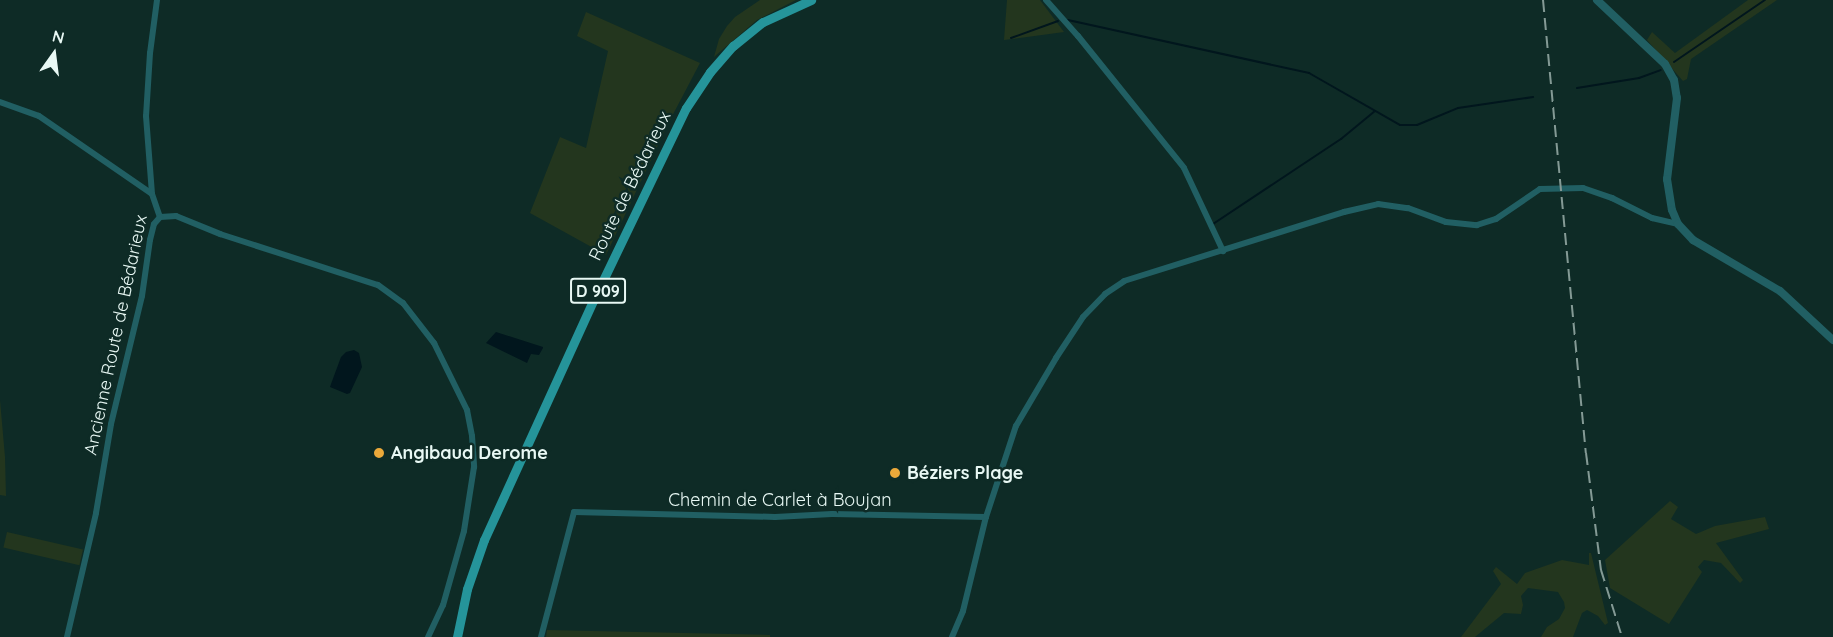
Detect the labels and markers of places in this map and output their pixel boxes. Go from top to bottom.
place label: Angibaud Derome [391,442,548,464]
marker: Angibaud Derome [372,446,386,460]
place label: Béziers Plage [907,462,1023,484]
marker: Béziers Plage [888,466,902,480]

